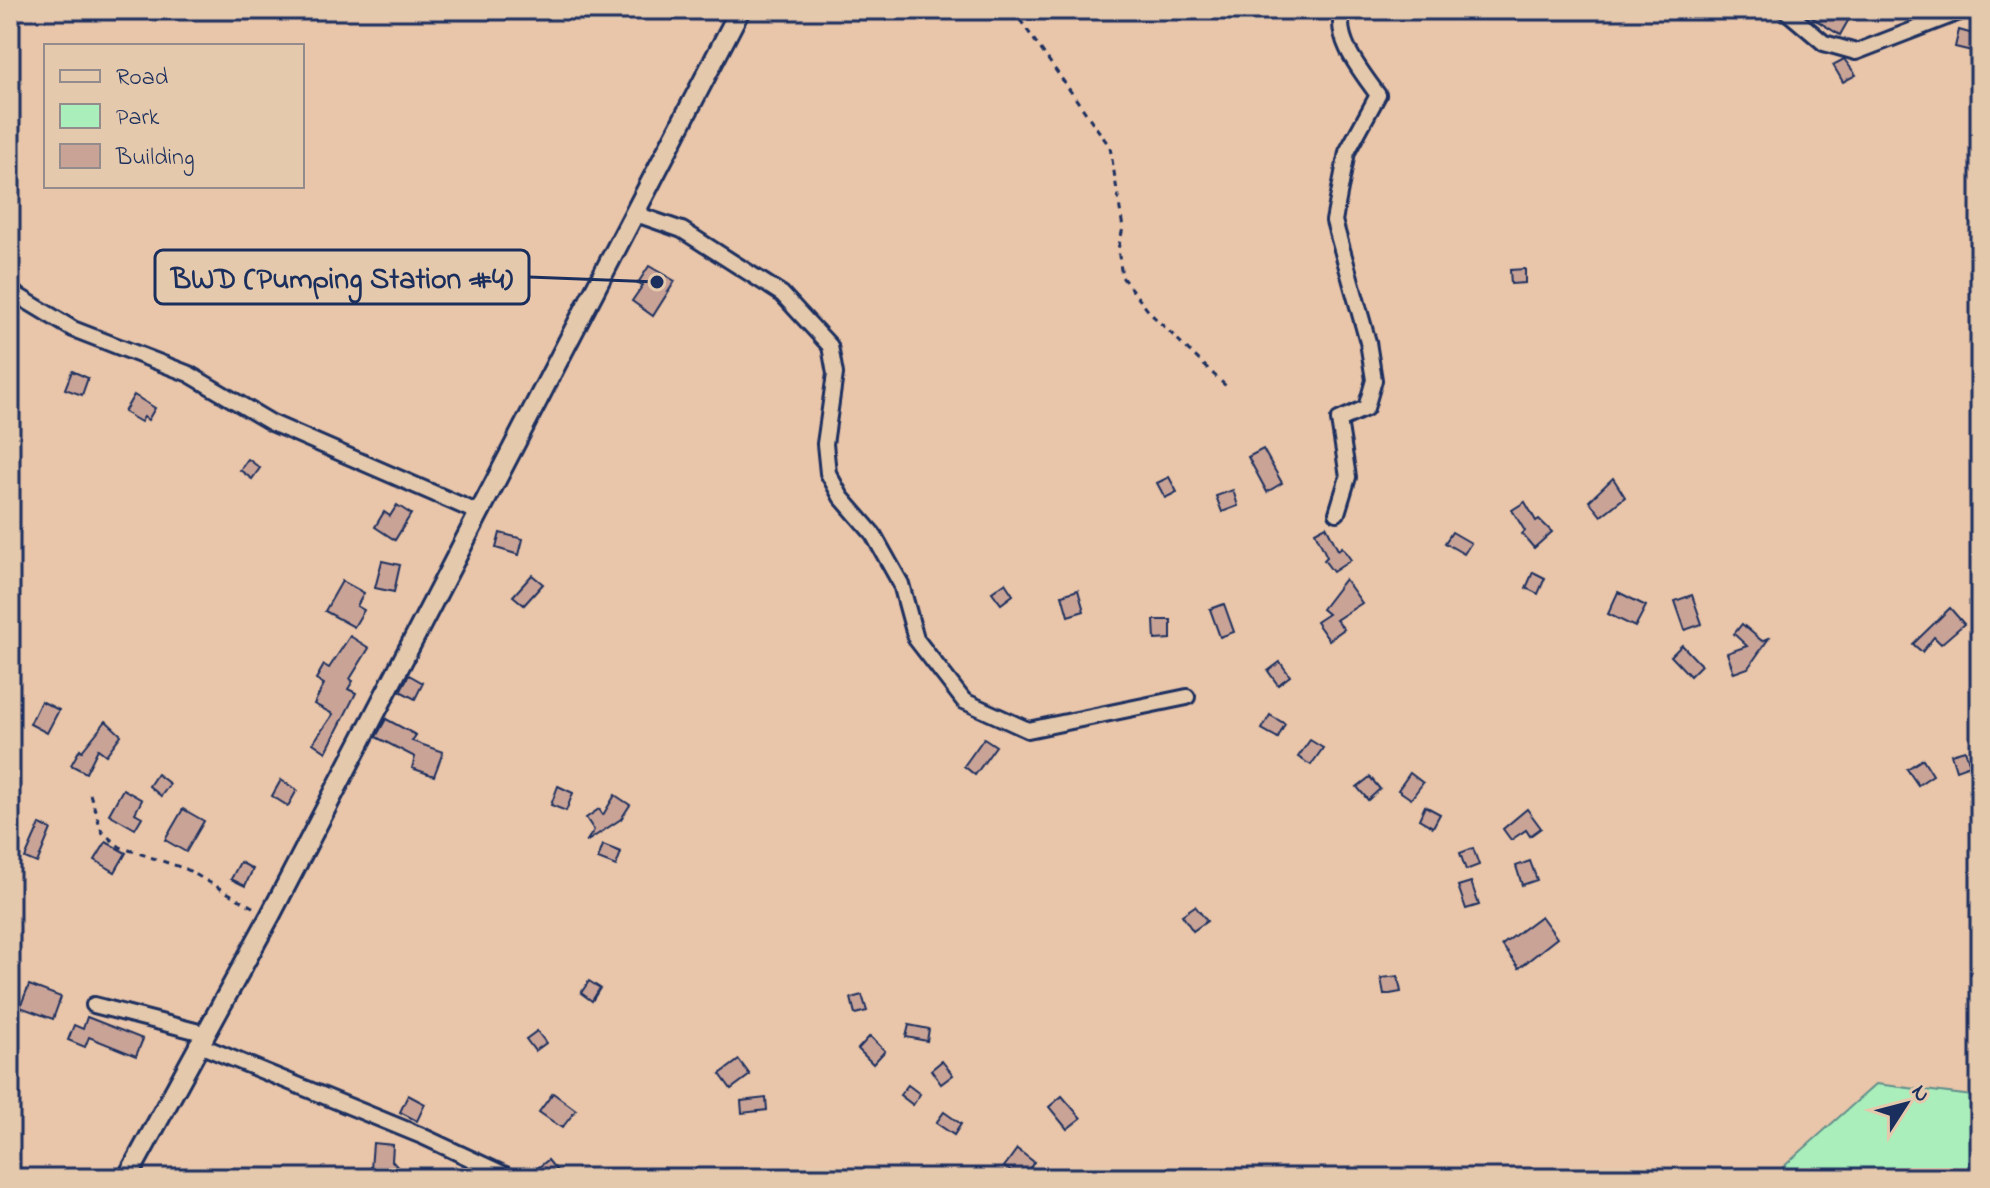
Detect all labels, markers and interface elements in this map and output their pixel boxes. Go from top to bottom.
legend [44,44,304,188]
text: Road [116,61,169,96]
text: Park [116,101,160,136]
text: Building [115,141,195,176]
callout: BWD (Pumping Station #4) [155,250,529,304]
text: BWD (Pumping Station #4) [169,259,513,304]
north arrow [1866,1064,1946,1144]
text: N [1902,1079,1937,1109]

